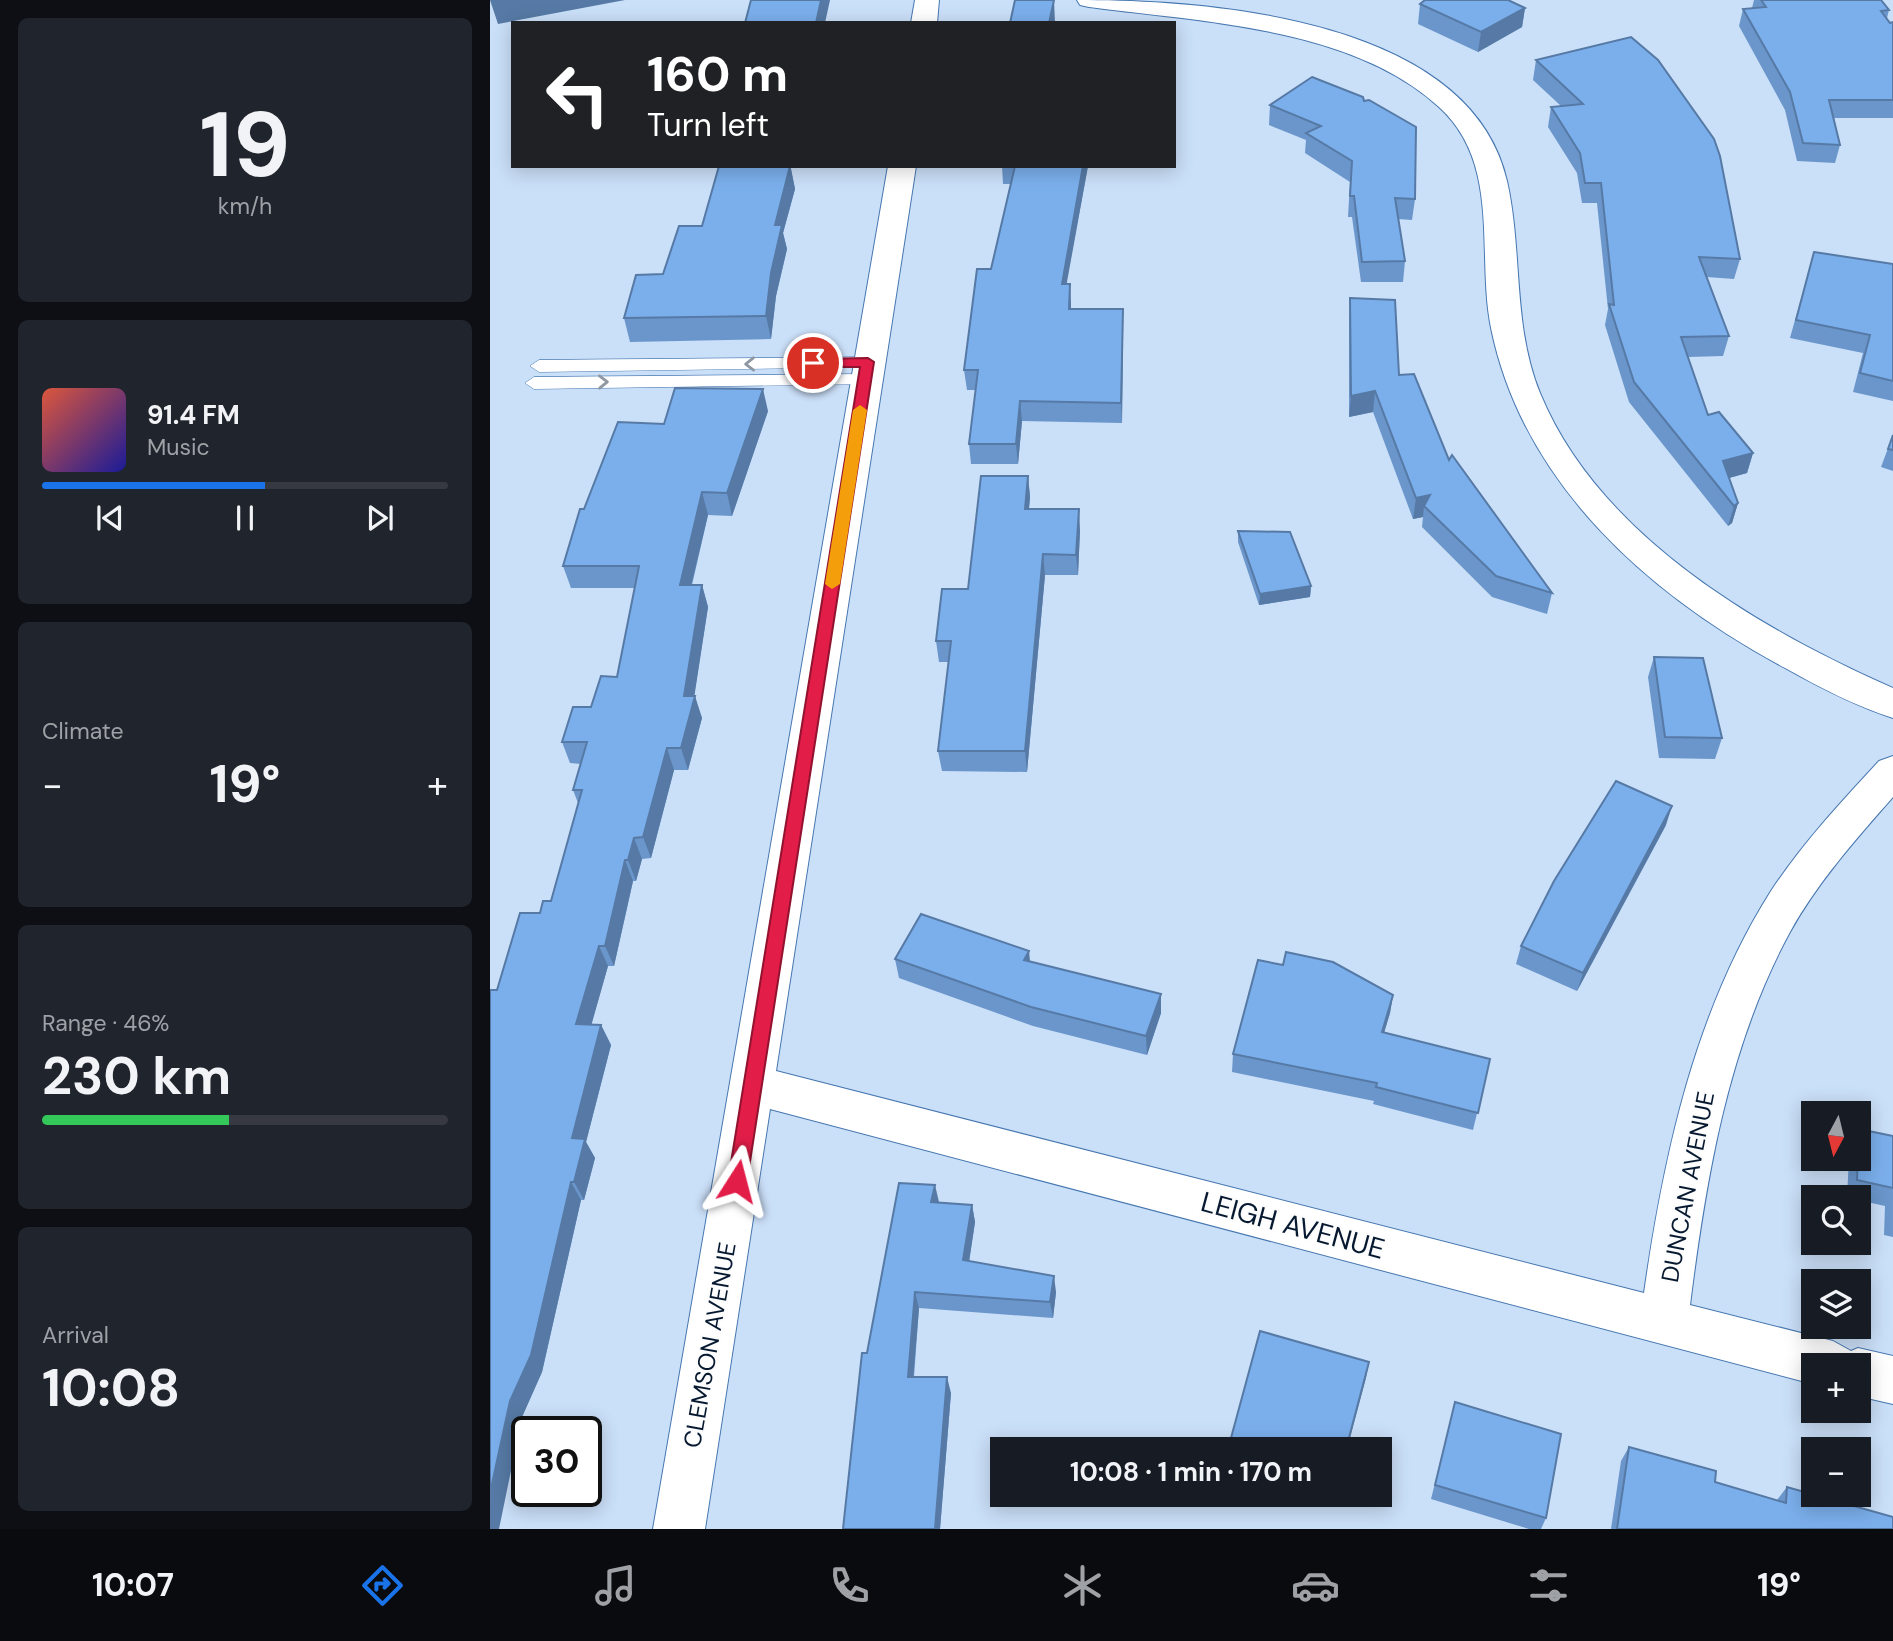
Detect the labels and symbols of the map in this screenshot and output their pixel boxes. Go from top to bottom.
pin [783,333,843,393]
one-way arrow [745,356,755,372]
one-way arrow [598,374,608,390]
street label: DUNCAN AVENUE [1654,1089,1721,1285]
north arrow [1801,1101,1871,1171]
position arrow [700,1144,774,1218]
street label: LEIGH AVENUE [1197,1183,1389,1268]
street label: CLEMSON AVENUE [676,1240,743,1450]
speed limit sign: 30 [511,1416,602,1507]

